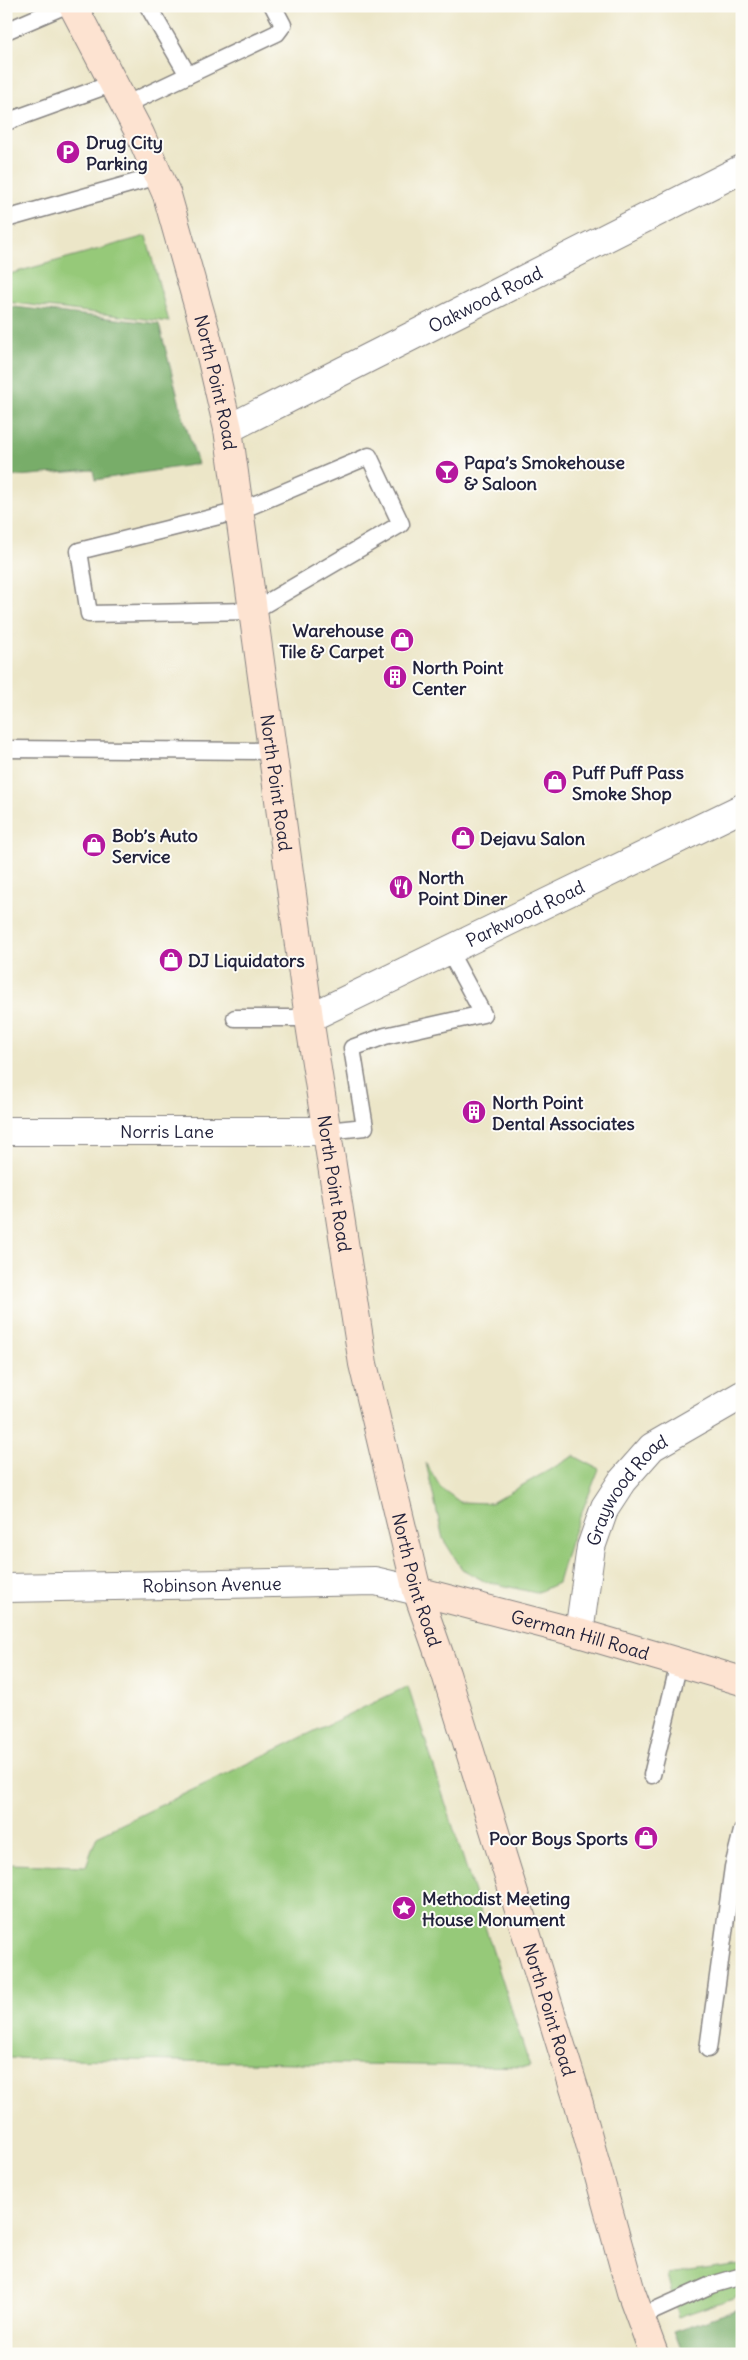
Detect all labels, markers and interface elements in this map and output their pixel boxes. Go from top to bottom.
place label: Drug City Parking [86,131,163,175]
parking icon: Drug City Parking [55,139,81,165]
street label: Oakwood Road [424,260,546,337]
street label: North Point Road [190,312,242,452]
place label: Papa’s Smokehouse & Saloon [464,451,625,495]
bar icon: Papa’s Smokehouse & Saloon [434,459,460,485]
place label: Warehouse Tile & Carpet [279,619,385,663]
shop icon: Warehouse Tile & Carpet [389,627,415,653]
place label: North Point Center [412,656,504,700]
building icon: North Point Center [382,664,408,690]
street label: North Point Road [256,713,297,853]
place label: Puff Puff Pass Smoke Shop [572,761,684,805]
shop icon: Puff Puff Pass Smoke Shop [542,769,568,795]
place label: Bob’s Auto Service [112,824,198,868]
shop icon: Dejavu Salon [450,825,476,851]
place label: Dejavu Salon [480,827,586,850]
shop icon: Bob’s Auto Service [81,832,107,858]
place label: North Point Diner [418,866,508,910]
restaurant icon: North Point Diner [388,874,414,900]
street label: Parkwood Road [462,875,588,952]
shop icon: DJ Liquidators [158,947,184,973]
place label: DJ Liquidators [188,949,305,972]
place label: North Point Dental Associates [492,1091,635,1135]
building icon: North Point Dental Associates [461,1099,487,1125]
street label: North Point Road [313,1113,357,1254]
street label: Norris Lane [120,1120,214,1143]
street label: Graywood Road [581,1429,671,1549]
street label: North Point Road [387,1510,447,1650]
street label: Robinson Avenue [142,1571,282,1597]
street label: German Hill Road [509,1604,653,1665]
shop icon: Poor Boys Sports [633,1825,659,1851]
place label: Poor Boys Sports [489,1827,628,1850]
place label: Methodist Meeting House Monument [422,1887,570,1931]
place icon: Methodist Meeting House Monument [391,1895,417,1921]
street label: North Point Road [518,1940,581,2079]

